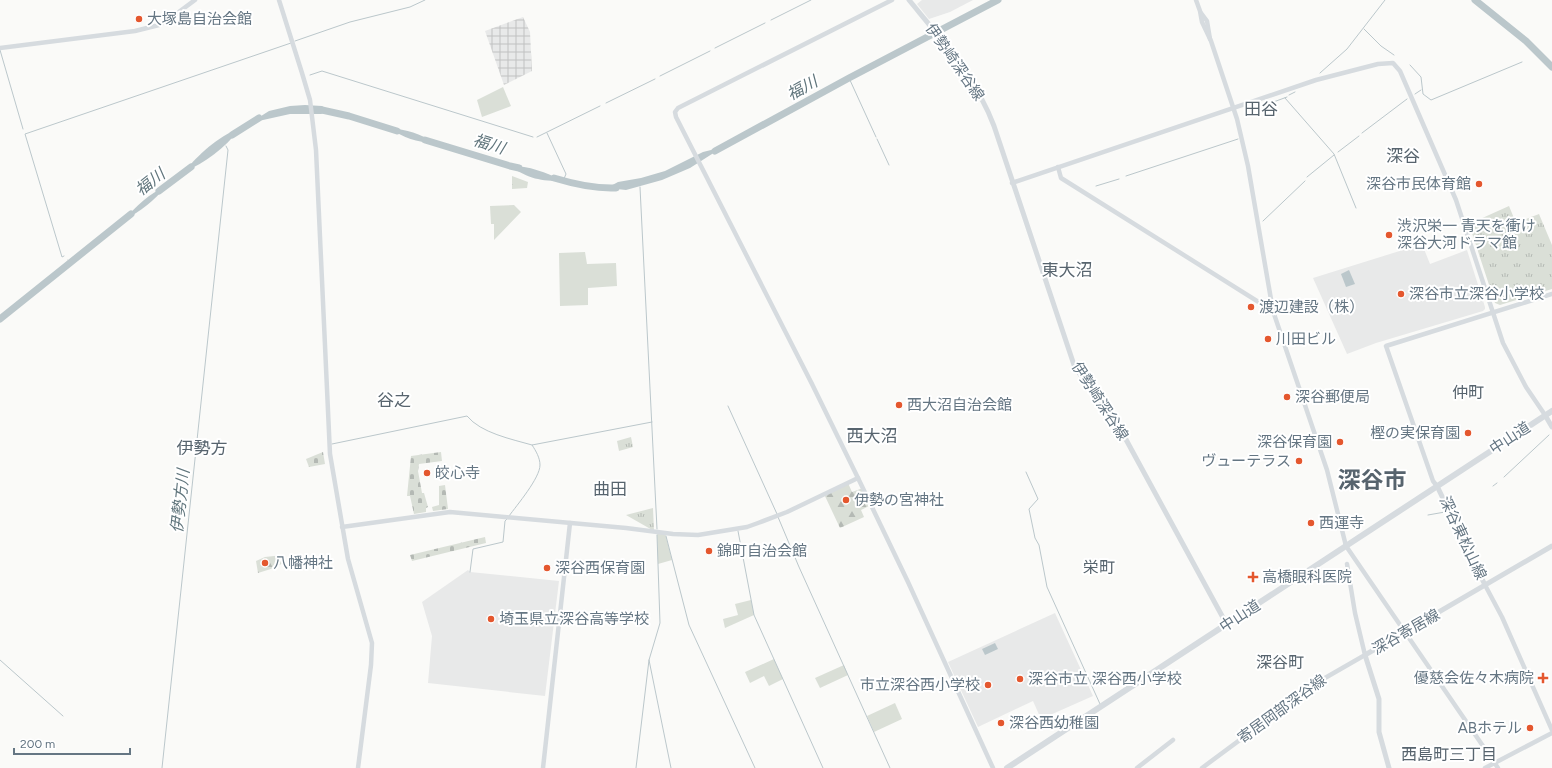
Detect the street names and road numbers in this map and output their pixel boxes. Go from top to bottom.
street label: 伊勢崎深谷線 [922,20,988,104]
street label: 伊勢崎深谷線 [1068,358,1132,444]
street label: 中山道 [1486,418,1534,458]
street label: 深谷東松山線 [1436,493,1490,583]
street label: 中山道 [1216,596,1264,636]
street label: 深谷寄居線 [1369,605,1443,659]
street label: 寄居岡部深谷線 [1234,671,1330,747]

